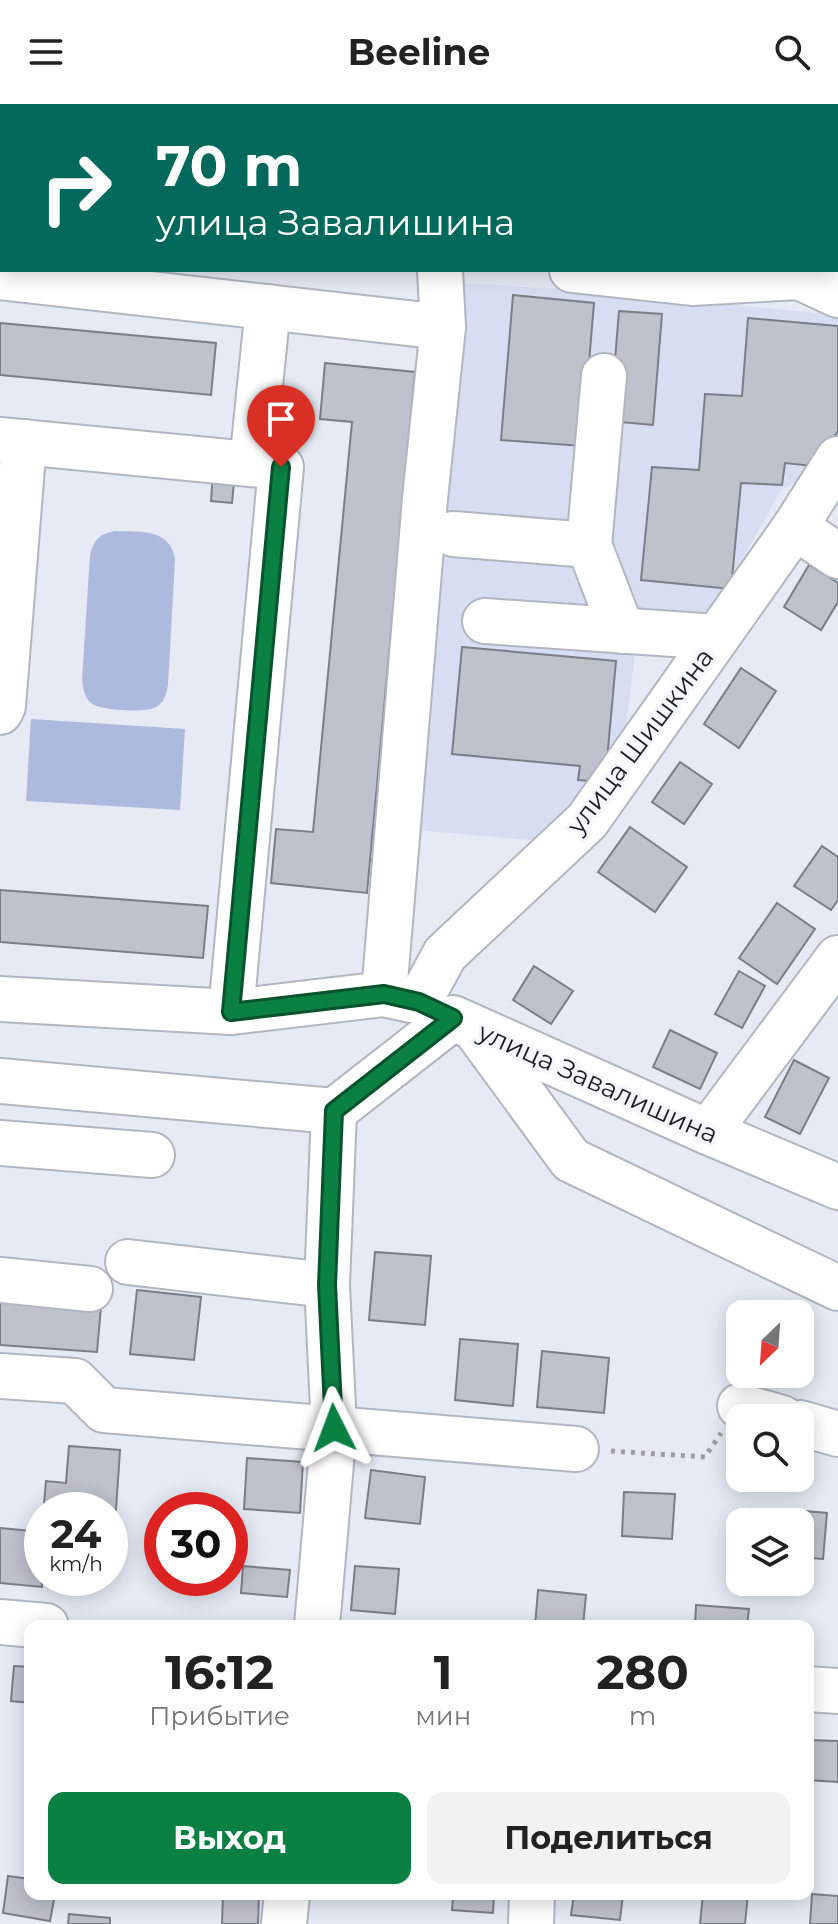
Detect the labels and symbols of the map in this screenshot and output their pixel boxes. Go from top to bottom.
pin [247,385,315,467]
street label: улица Шишкина [559,642,720,841]
street label: улица Завалишина [472,1015,723,1150]
north arrow [726,1300,814,1388]
position arrow [292,1386,376,1470]
speed limit sign: 30 [144,1492,248,1596]

